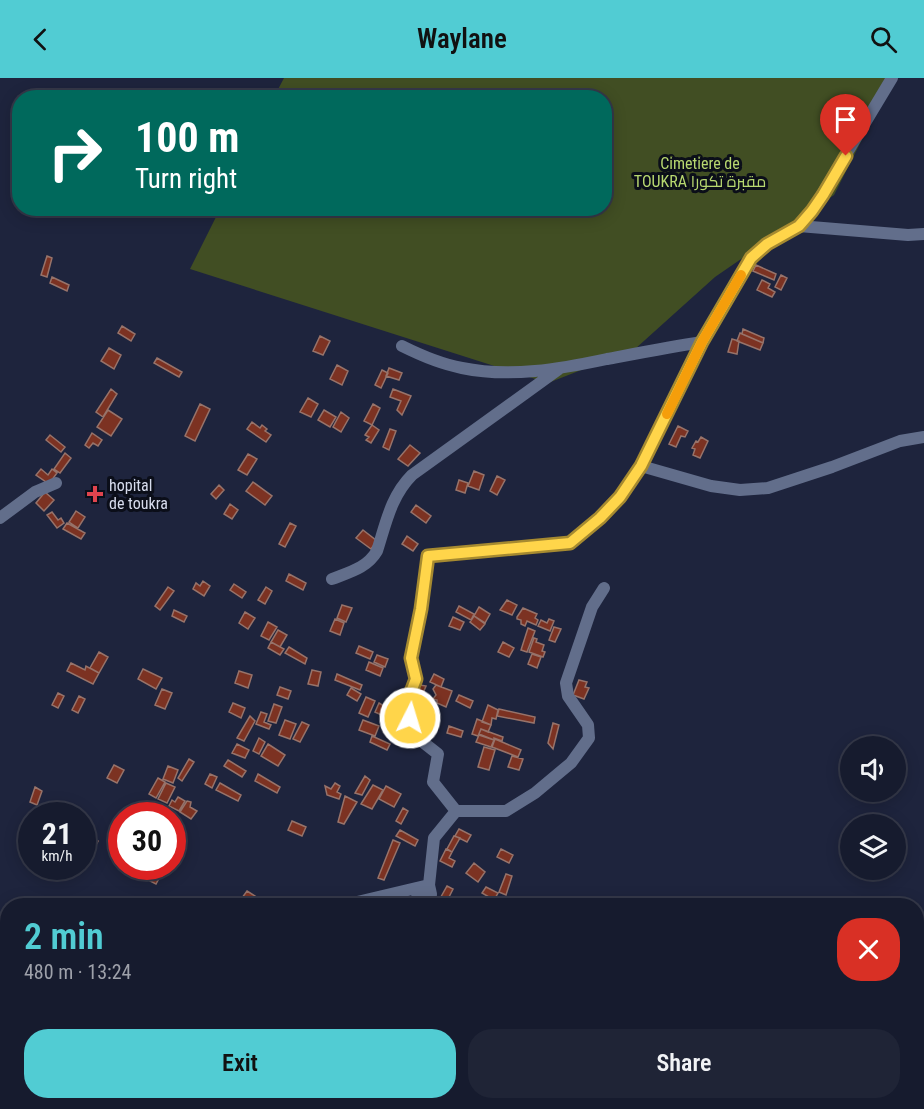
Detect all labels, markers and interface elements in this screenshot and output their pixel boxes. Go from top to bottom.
icon: back [24,23,57,56]
text: Waylane [417,23,507,55]
icon: search [867,23,900,56]
pin [820,94,871,156]
icon: arrive [829,103,862,136]
text: 100 m [135,113,240,162]
icon: right [36,114,114,192]
park label: Cimetiere de TOUKRA مقبرة تكورا [634,154,766,191]
text: Turn right [135,163,237,195]
place label: hopital de toukra [109,476,168,513]
marker: hopital de toukra [86,485,104,503]
position arrow [378,686,442,750]
map controls [840,736,906,880]
button: sound [840,736,906,802]
speed limit sign: 30 [108,802,186,880]
button: layers [840,814,906,880]
text: 21 [42,816,72,851]
text: km/h [42,847,72,865]
text: 2 min [24,916,104,958]
button: close [837,918,900,981]
text: 480 m · 13:24 [24,960,131,984]
button: Exit [24,1029,456,1098]
button: Share [468,1029,900,1098]

